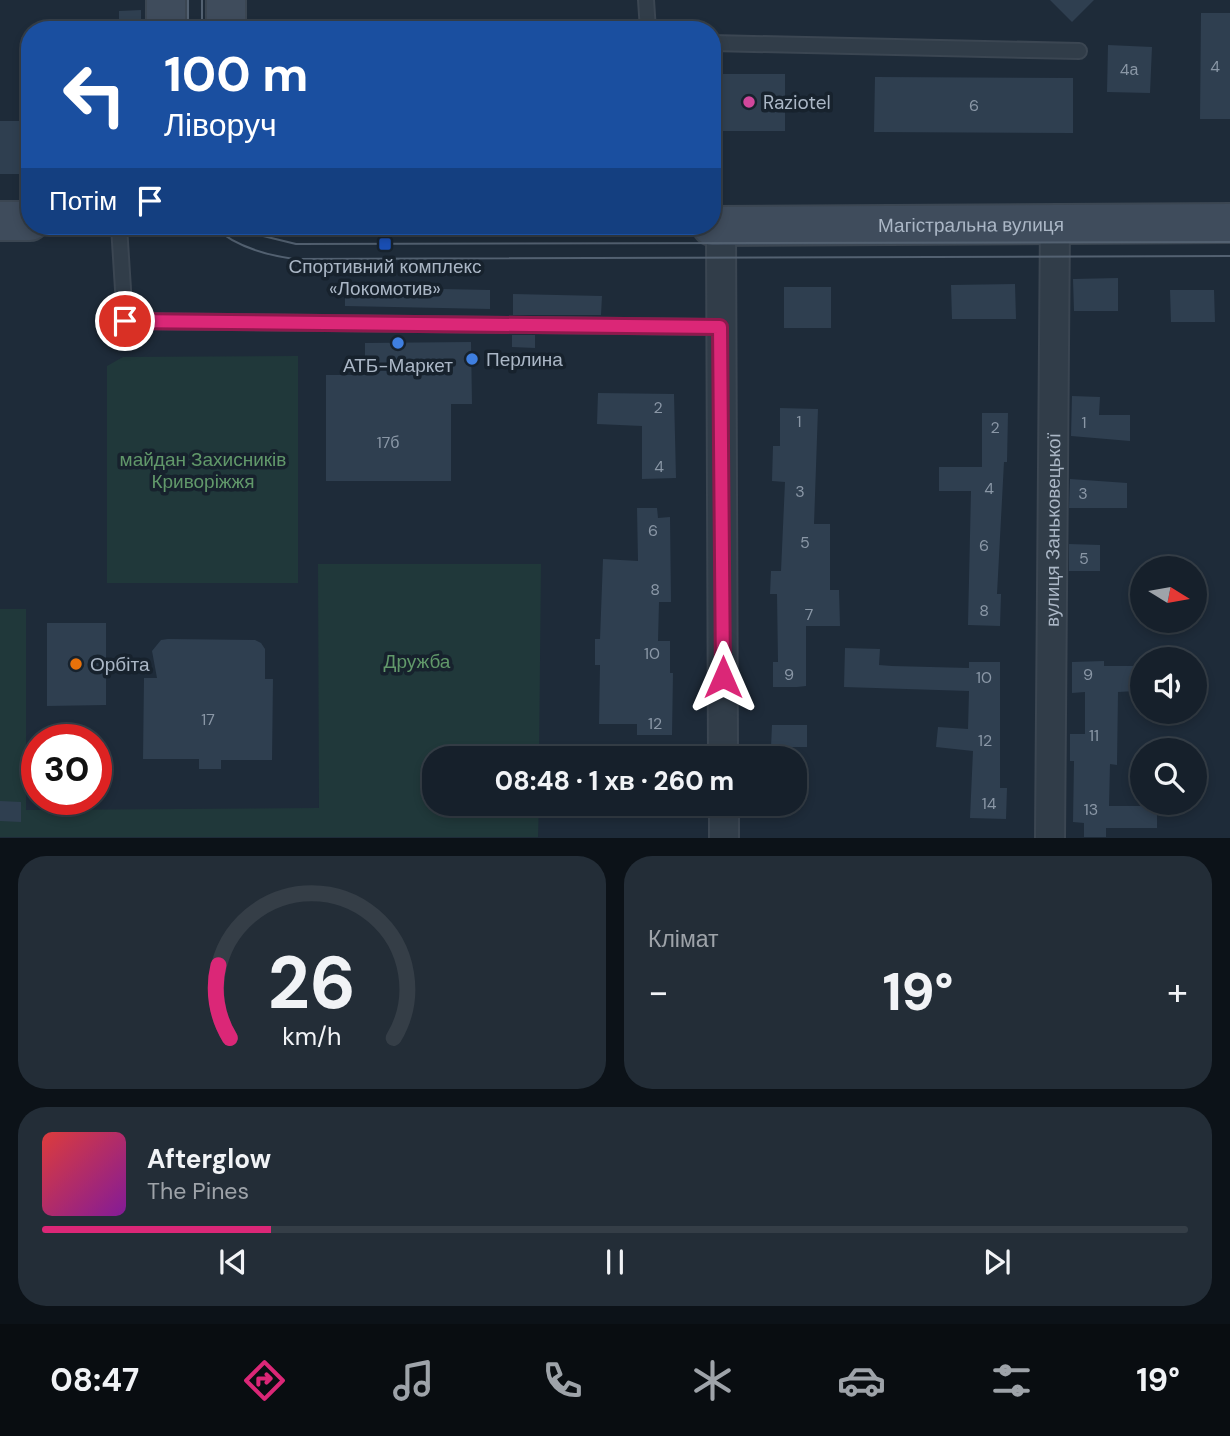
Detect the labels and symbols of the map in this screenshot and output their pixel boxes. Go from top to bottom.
house number: 4 [1210,56,1220,77]
house number: 4а [1120,59,1138,80]
place label: Raziotel [763,90,831,115]
marker: Raziotel [741,94,757,110]
house number: 6 [969,95,979,116]
street label: Магістральна вулиця [878,211,1064,238]
marker: Спортивний комплекс «Локомотив» [377,236,393,252]
place label: Спортивний комплекс «Локомотив» [288,254,482,301]
pin [95,291,155,351]
marker: АТБ-Маркет [390,335,406,351]
place label: Перлина [486,347,563,372]
marker: Перлина [464,351,480,367]
place label: АТБ-Маркет [343,353,453,378]
house number: 2 [653,397,663,418]
house number: 1 [797,411,802,432]
house number: 1 [1082,412,1087,433]
house number: 2 [990,417,1000,438]
house number: 17б [377,432,399,453]
street label: вулиця Заньковецької [1039,432,1066,627]
park label: майдан Захисників Криворіжжя [120,447,286,494]
house number: 4 [654,456,664,477]
house number: 4 [984,478,994,499]
house number: 3 [795,481,805,502]
house number: 3 [1078,483,1088,504]
house number: 6 [648,520,658,541]
house number: 5 [800,532,810,553]
house number: 6 [979,535,989,556]
house number: 5 [1079,548,1089,569]
north arrow [1130,556,1208,634]
house number: 8 [650,579,660,600]
house number: 8 [979,600,989,621]
house number: 7 [805,604,813,625]
position arrow [686,640,760,714]
house number: 10 [644,643,660,664]
park label: Дружба [384,649,451,674]
place label: Орбіта [90,652,150,677]
marker: Орбіта [68,656,84,672]
house number: 9 [784,664,794,685]
house number: 9 [1083,664,1093,685]
house number: 10 [976,667,992,688]
house number: 17 [201,709,215,730]
house number: 12 [648,713,662,734]
speed limit sign: 30 [21,724,112,815]
house number: 11 [1089,725,1099,746]
house number: 12 [978,730,992,751]
house number: 14 [982,793,997,814]
house number: 13 [1084,799,1098,820]

